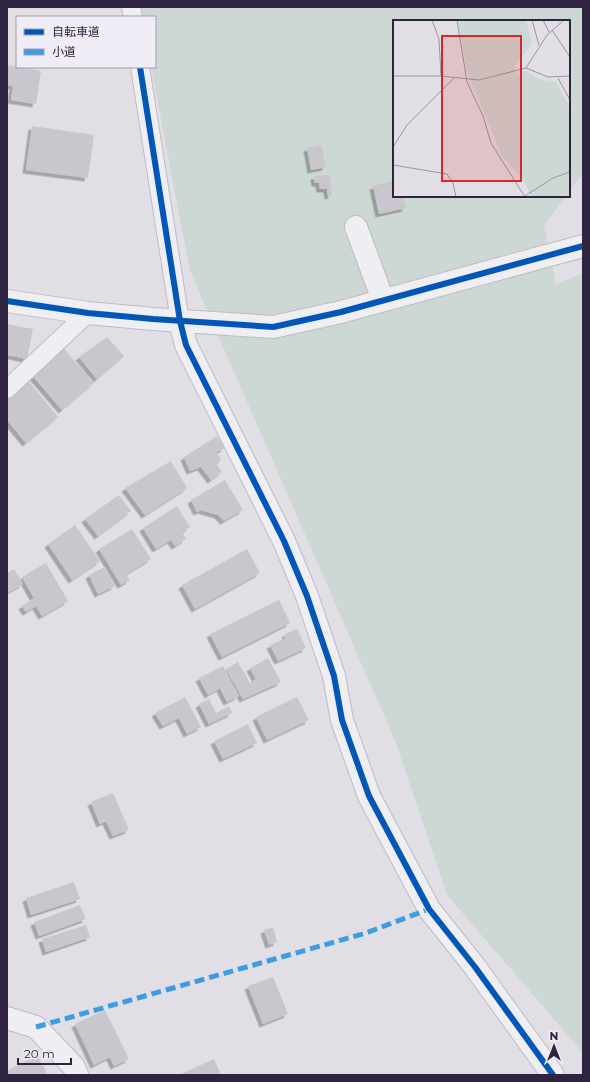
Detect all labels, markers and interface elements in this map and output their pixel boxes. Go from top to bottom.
legend [16,16,156,68]
inset map [393,20,570,197]
text: 自転車道 [52,24,100,39]
text: 小道 [52,44,76,59]
north arrow [534,1026,574,1066]
text: N [550,1029,558,1043]
scale bar [18,1040,71,1066]
text: 20 m [24,1046,55,1061]

